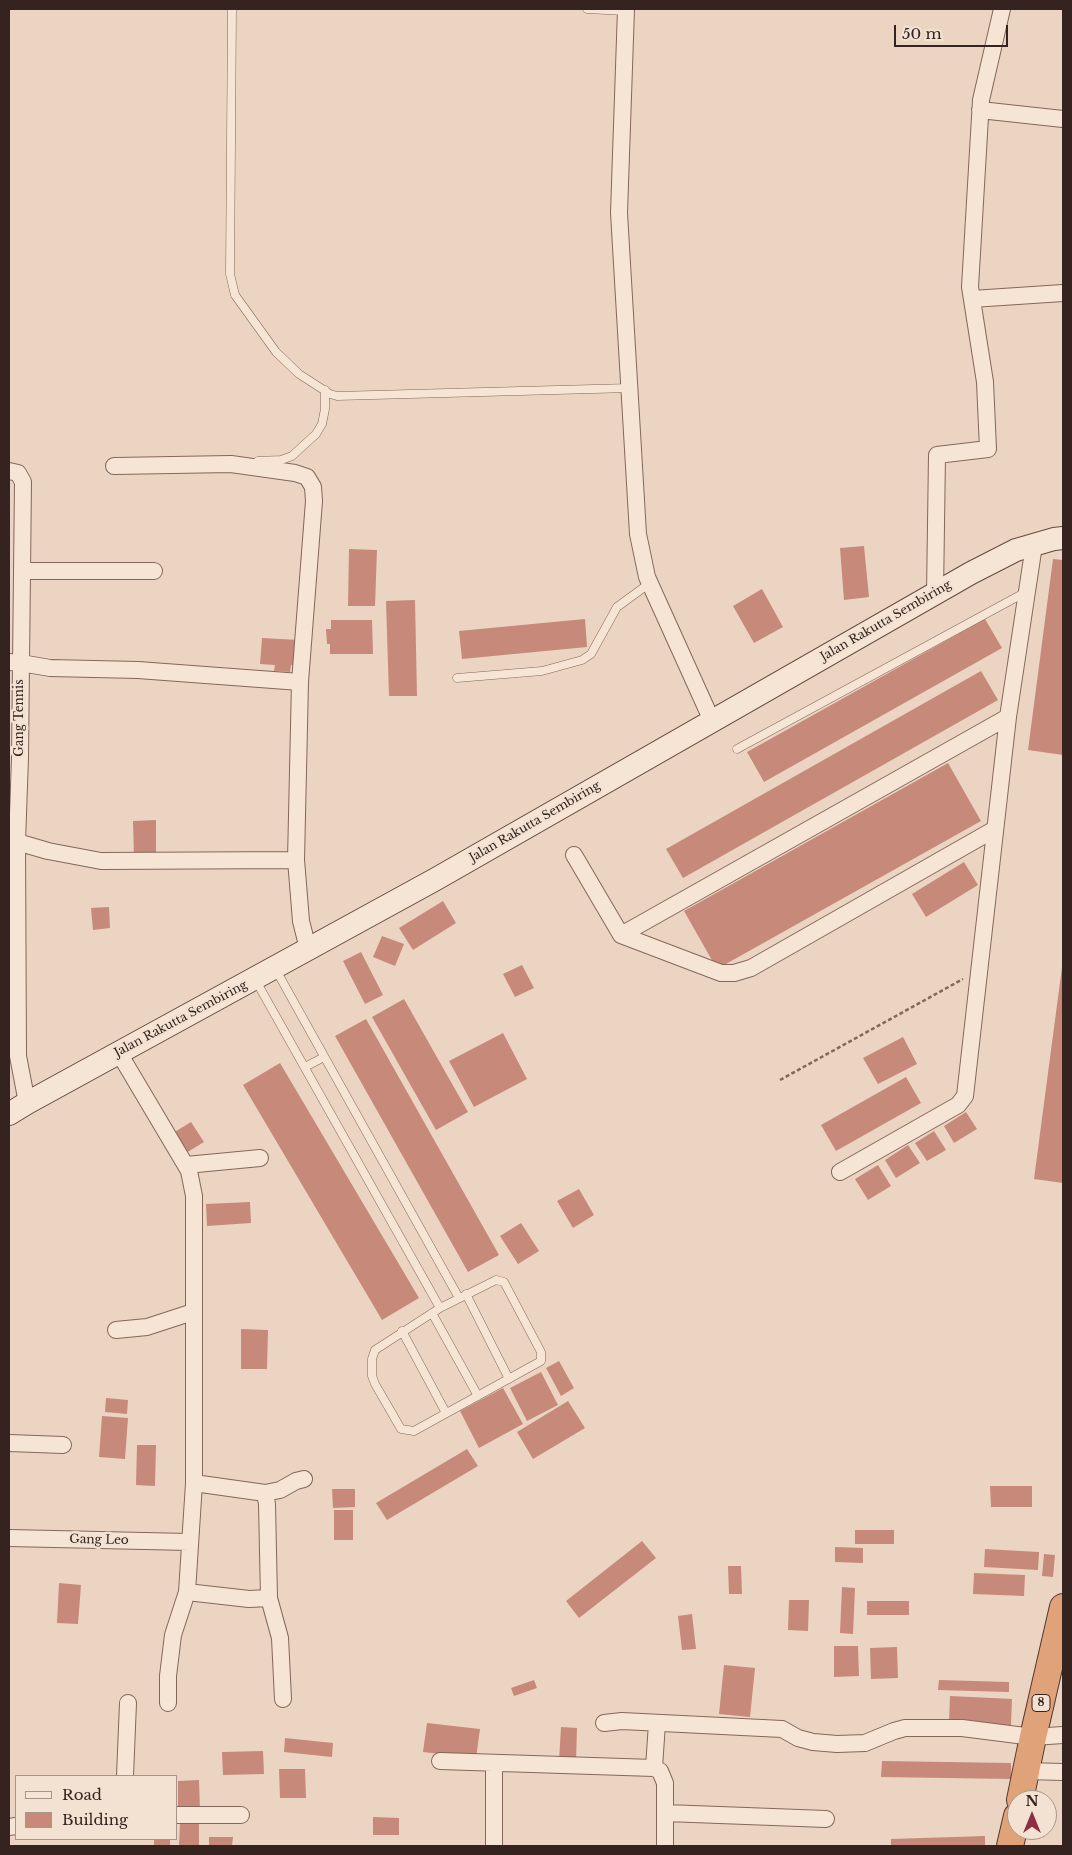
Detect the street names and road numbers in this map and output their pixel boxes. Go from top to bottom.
street label: Jalan Rakutta Sembiring [818,578,954,664]
street label: Gang Tennis [13,679,27,757]
street label: Jalan Rakutta Sembiring [467,779,603,865]
street label: Jalan Rakutta Sembiring [112,978,250,1060]
street label: Gang Leo [69,1532,129,1548]
road number: 8 [1032,1695,1050,1712]

